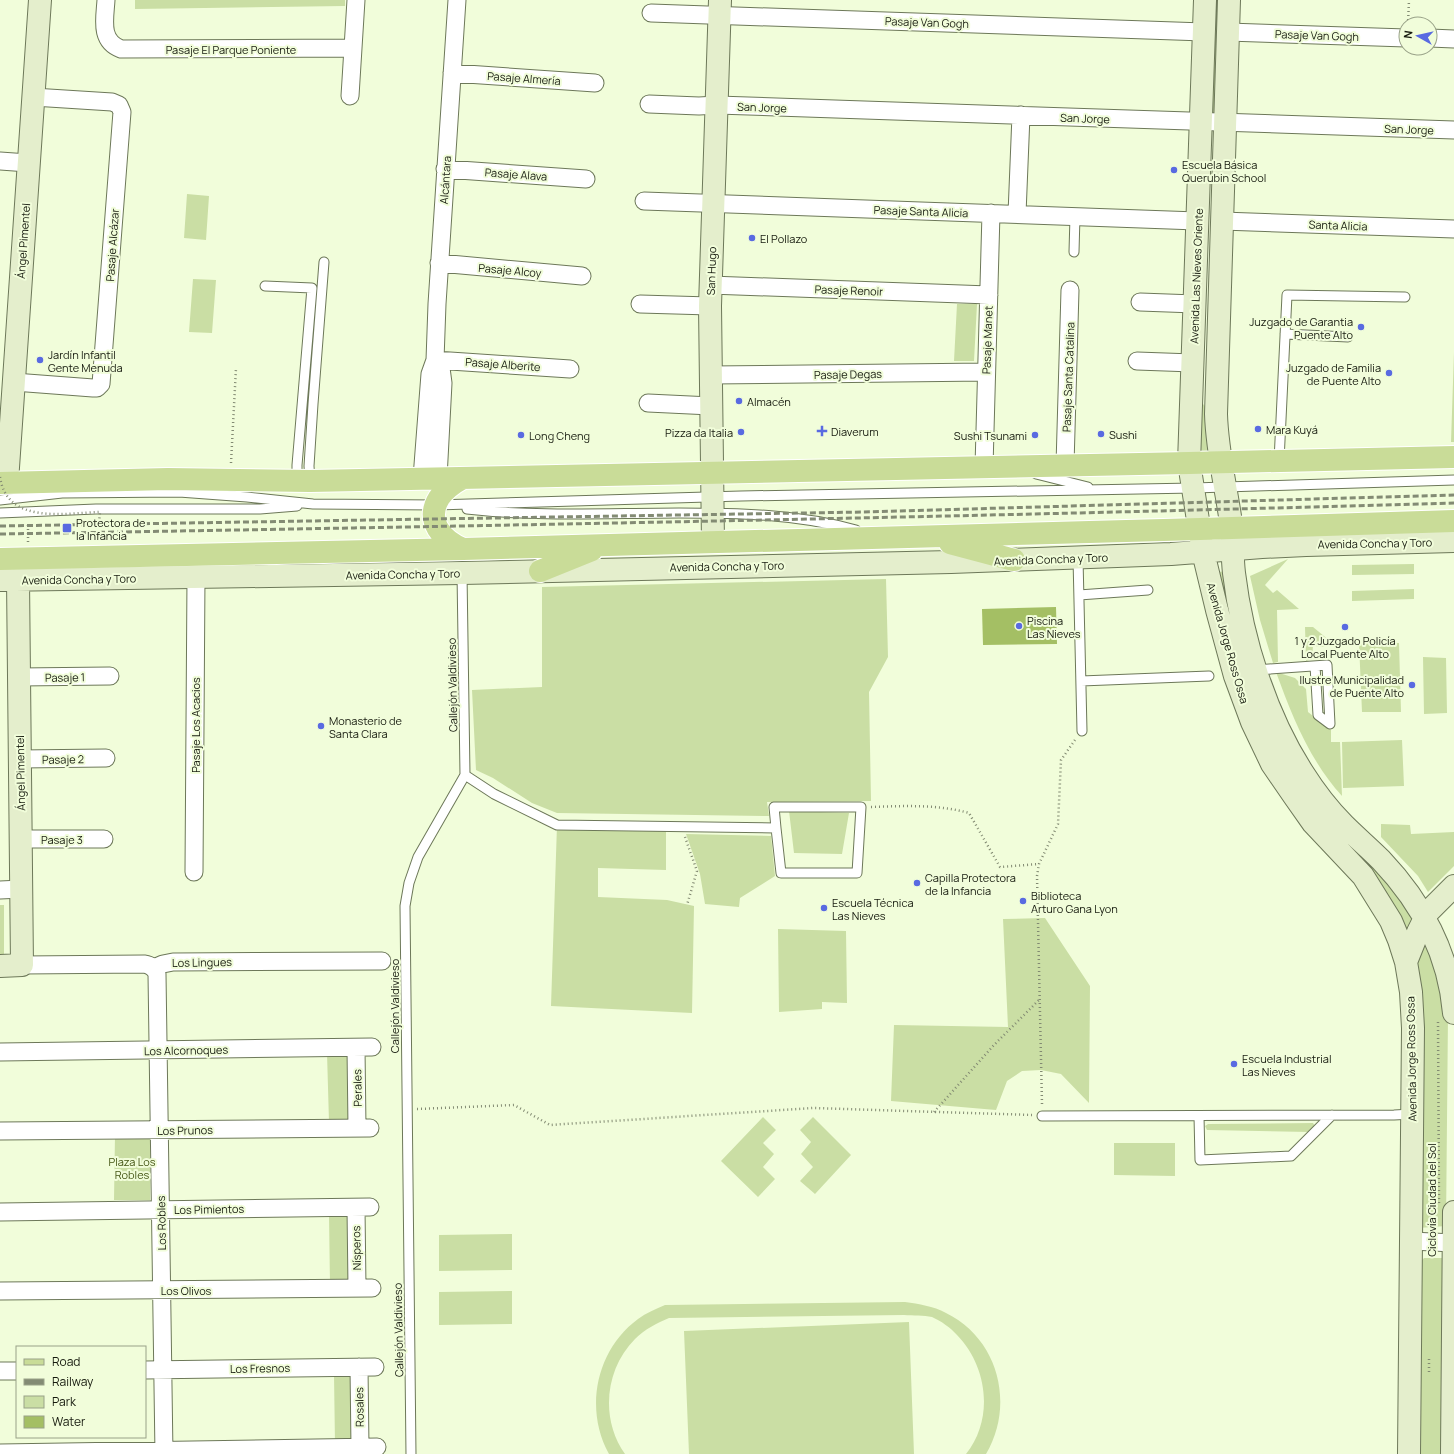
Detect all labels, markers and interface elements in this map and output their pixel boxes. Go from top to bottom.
street label: Pasaje Van Gogh [885,13,969,31]
north arrow [1398,16,1438,56]
street label: Pasaje Van Gogh [1275,26,1359,44]
text: N [1400,29,1416,39]
street label: Pasaje El Parque Poniente [166,42,297,57]
street label: Pasaje Almería [487,68,561,88]
street label: San Jorge [737,99,788,115]
street label: San Jorge [1060,110,1111,126]
street label: San Jorge [1384,121,1435,137]
street label: Alcántara [436,155,454,205]
place label: Escuela Básica Querubin School [1182,157,1266,185]
street label: Pasaje Alava [484,164,548,184]
marker: Escuela Básica Querubin School [1169,165,1179,175]
street label: Pasaje Santa Alicia [873,202,969,220]
street label: Ángel Pimentel [13,203,33,279]
street label: Avenida Las Nieves Oriente [1186,207,1206,344]
street label: Pasaje Alcázar [102,208,122,282]
street label: Santa Alicia [1308,216,1368,234]
place label: El Pollazo [760,231,808,246]
marker: El Pollazo [747,233,757,243]
street label: San Hugo [703,246,719,296]
street label: Pasaje Alcoy [478,260,542,280]
street label: Pasaje Renoir [815,281,884,299]
street label: Pasaje Manet [978,306,996,374]
place label: Juzgado de Garantia Puente Alto [1249,314,1353,342]
street label: Pasaje Santa Catalina [1059,322,1077,432]
marker: Juzgado de Garantia Puente Alto [1356,322,1366,332]
place label: Jardín Infantil Gente Menuda [48,347,123,375]
street label: Pasaje Alberite [465,354,542,374]
marker: Jardín Infantil Gente Menuda [35,355,45,365]
place label: Juzgado de Familia de Puente Alto [1286,360,1381,388]
street label: Pasaje Degas [814,366,882,382]
marker: Juzgado de Familia de Puente Alto [1384,368,1394,378]
place label: Almacén [747,394,791,409]
marker: Almacén [734,396,744,406]
place label: Mara Kuyá [1266,422,1318,437]
place label: Diaverum [831,424,878,439]
marker: Mara Kuyá [1253,424,1263,434]
place label: Pizza da Italia [665,425,733,440]
marker: Diaverum [816,425,828,437]
marker: Pizza da Italia [736,427,746,437]
place label: Sushi [1109,427,1137,442]
place label: Long Cheng [529,428,590,443]
place label: Sushi Tsunami [954,428,1027,443]
marker: Sushi [1096,429,1106,439]
marker: Long Cheng [516,430,526,440]
marker: Sushi Tsunami [1030,430,1040,440]
place label: Protectora de la Infancia [76,515,146,543]
marker: Protectora de la Infancia [61,522,73,534]
street label: Avenida Concha y Toro [1318,534,1433,551]
street label: Avenida Concha y Toro [994,549,1109,568]
street label: Avenida Concha y Toro [670,557,785,574]
street label: Avenida Concha y Toro [346,565,461,582]
street label: Avenida Concha y Toro [22,570,137,587]
street label: Avenida Jorge Ross Ossa [1204,581,1252,705]
place label: Piscina Las Nieves [1027,613,1081,641]
marker: Piscina Las Nieves [1014,621,1024,631]
marker: 1 y 2 Juzgado Policía Local Puente Alto [1340,622,1350,632]
place label: 1 y 2 Juzgado Policía Local Puente Alto [1294,633,1396,661]
street label: Callejón Valdivieso [444,637,460,732]
street label: Pasaje 1 [45,669,85,685]
place label: Ilustre Municipalidad de Puente Alto [1299,672,1404,700]
street label: Pasaje Los Acacios [188,677,203,773]
marker: Ilustre Municipalidad de Puente Alto [1407,680,1417,690]
place label: Monasterio de Santa Clara [329,713,403,741]
marker: Monasterio de Santa Clara [316,721,326,731]
street label: Ángel Pimentel [12,735,28,811]
street label: Pasaje 2 [42,751,84,767]
street label: Pasaje 3 [41,832,83,847]
place label: Capilla Protectora de la Infancia [925,870,1016,898]
marker: Capilla Protectora de la Infancia [912,878,922,888]
place label: Biblioteca Arturo Gana Lyon [1031,888,1118,916]
place label: Escuela Técnica Las Nieves [832,895,914,923]
marker: Biblioteca Arturo Gana Lyon [1018,896,1028,906]
marker: Escuela Técnica Las Nieves [819,903,829,913]
street label: Los Lingues [172,954,232,970]
street label: Callejón Valdivieso [387,958,402,1053]
street label: Avenida Jorge Ross Ossa [1402,996,1420,1122]
street label: Los Alcornoques [144,1042,228,1058]
place label: Escuela Industrial Las Nieves [1242,1051,1332,1079]
marker: Escuela Industrial Las Nieves [1229,1059,1239,1069]
street label: Perales [349,1069,365,1107]
street label: Los Prunos [157,1122,213,1138]
street label: Ciclovía Ciudad del Sol [1424,1143,1439,1257]
park label: Plaza Los Robles [109,1154,156,1182]
street label: Los Robles [153,1195,169,1251]
street label: Los Pimientos [174,1201,245,1217]
street label: Nísperos [348,1225,364,1271]
street label: Callejón Valdivieso [390,1282,406,1377]
street label: Los Olivos [161,1283,212,1298]
legend [16,1346,146,1438]
text: Road [52,1353,80,1370]
street label: Los Fresnos [230,1360,291,1376]
text: Railway [52,1373,94,1390]
street label: Rosales [351,1387,367,1427]
text: Park [52,1393,77,1410]
text: Water [52,1413,86,1430]

